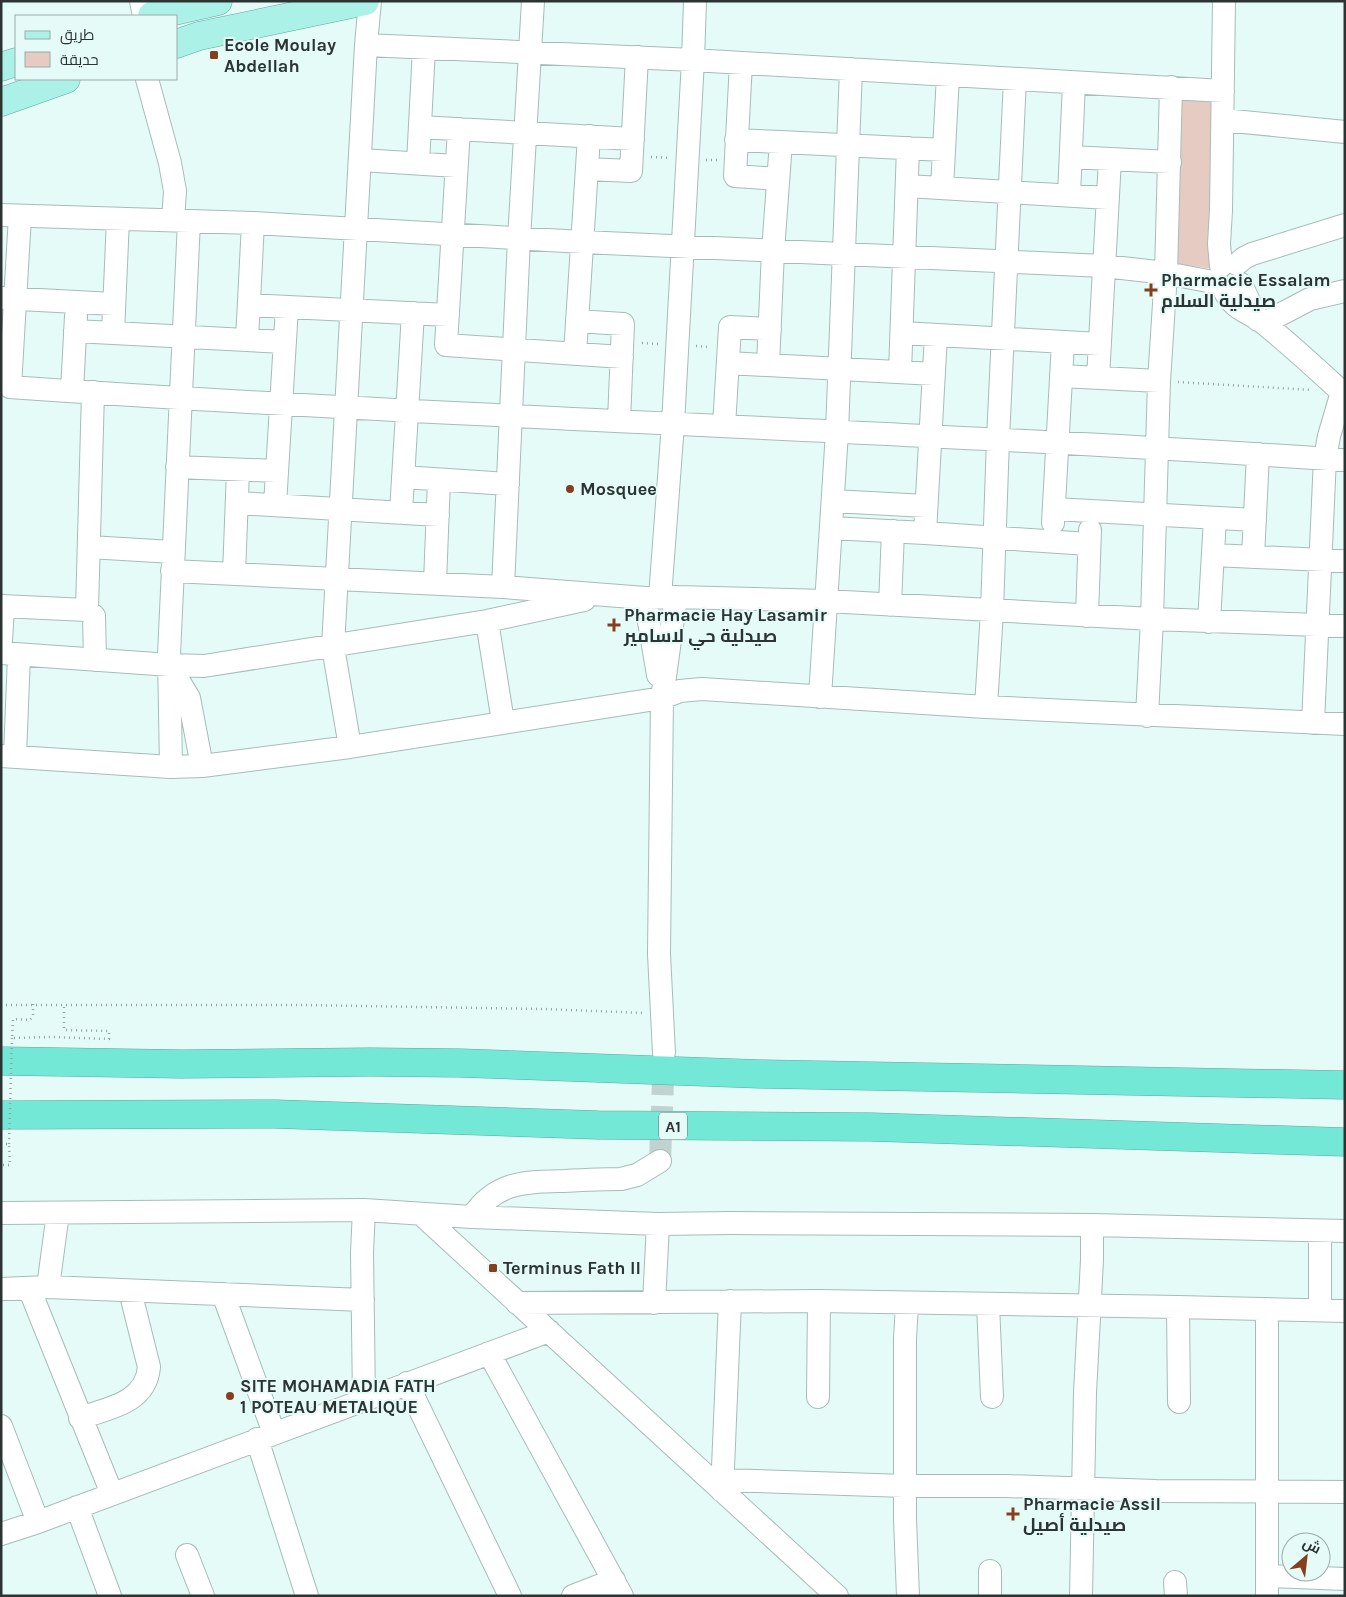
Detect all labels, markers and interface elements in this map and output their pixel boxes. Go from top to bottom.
legend [15,15,178,80]
text: طريق [60,26,94,45]
place label: Ecole Moulay Abdellah [224,34,336,77]
marker: Ecole Moulay Abdellah [208,49,220,61]
text: حديقة [60,51,99,69]
place label: Pharmacie Essalam صيدلية السلام [1161,269,1331,313]
marker: Pharmacie Essalam صيدلية السلام [1145,284,1157,296]
place label: Mosquee [580,478,657,500]
marker: Mosquee [564,483,576,495]
place label: Pharmacie Hay Lasamir صيدلية حي لاسامير [623,604,827,651]
marker: Pharmacie Hay Lasamir صيدلية حي لاسامير [608,619,620,631]
road number: A1 [659,1112,687,1140]
place label: Terminus Fath II [503,1257,641,1279]
marker: Terminus Fath II [487,1262,499,1274]
place label: SITE MOHAMADIA FATH 1 POTEAU METALIQUE [240,1375,436,1418]
marker: SITE MOHAMADIA FATH 1 POTEAU METALIQUE [224,1390,236,1402]
place label: Pharmacie Assil صيدلية أصيل [1023,1493,1161,1536]
marker: Pharmacie Assil صيدلية أصيل [1007,1508,1019,1520]
north arrow [1281,1532,1331,1582]
text: ش [1300,1534,1324,1558]

